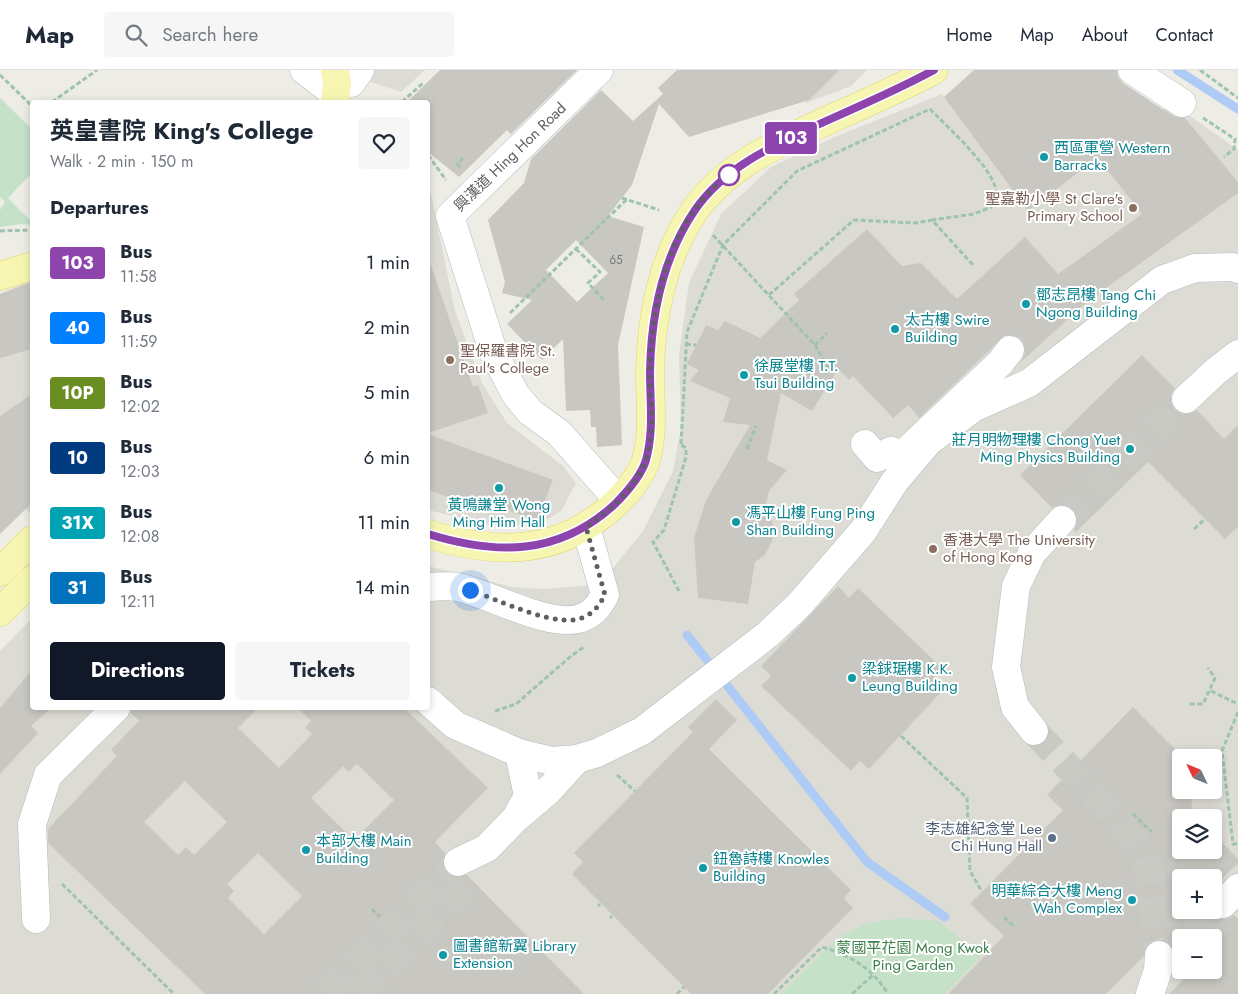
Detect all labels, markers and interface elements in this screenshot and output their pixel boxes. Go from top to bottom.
search box [104,12,454,57]
text: Map [25,17,74,52]
icon: search [122,21,150,49]
text: Search here [162,21,258,48]
text: Home [946,22,992,48]
text: Map [1020,22,1054,48]
text: About [1082,22,1127,48]
text: Contact [1155,22,1213,48]
street label: 興漢道 Hing Hon Road [449,97,571,217]
text: 英皇書院 King's College [50,113,314,148]
button: heart [358,117,410,169]
line badge: 103 [762,122,820,154]
text: 103 [775,125,807,151]
place label: 西區軍營 Western Barracks [1054,137,1170,176]
text: Walk · 2 min · 150 m [50,150,194,173]
marker: 西區軍營 Western Barracks [1038,151,1050,163]
unlabelled marker [718,164,740,186]
place label: 聖嘉勒小學 St Clare's Primary School [985,188,1123,227]
text: Departures [50,194,149,221]
marker: 聖嘉勒小學 St Clare's Primary School [1127,202,1139,214]
text: Bus [120,238,152,265]
text: 1 min [366,249,410,276]
text: 103 [61,250,94,276]
house number: 65 [609,251,623,269]
text: 11:58 [120,265,157,288]
place label: 鄧志昂樓 Tang Chi Ngong Building [1036,284,1156,323]
marker: 鄧志昂樓 Tang Chi Ngong Building [1020,298,1032,310]
text: Bus [120,303,152,330]
place label: 太古樓 Swire Building [905,309,990,348]
text: 2 min [364,314,410,341]
text: 40 [65,315,90,341]
marker: 太古樓 Swire Building [889,323,901,335]
text: 11:59 [120,330,157,353]
place label: 聖保羅書院 St. Paul's College [460,340,556,379]
marker: 聖保羅書院 St. Paul's College [444,354,456,366]
place label: 徐展堂樓 T.T. Tsui Building [754,355,838,394]
text: Bus [120,368,152,395]
marker: 徐展堂樓 T.T. Tsui Building [738,369,750,381]
text: 5 min [364,379,410,406]
text: 10P [61,380,94,406]
text: 12:02 [120,395,160,418]
place label: 莊月明物理樓 Chong Yuet Ming Physics Building [952,429,1120,468]
text: Bus [120,433,152,460]
marker: 莊月明物理樓 Chong Yuet Ming Physics Building [1124,443,1136,455]
text: 6 min [364,444,410,471]
text: 10 [67,445,88,471]
text: 12:03 [120,460,159,483]
marker: 黃鳴謙堂 Wong Ming Him Hall [493,482,505,494]
place label: 黃鳴謙堂 Wong Ming Him Hall [448,494,550,533]
text: Bus [120,498,152,525]
place label: 馮平山樓 Fung Ping Shan Building [746,502,875,541]
text: 11 min [357,509,410,536]
text: 31X [61,510,94,536]
marker: 馮平山樓 Fung Ping Shan Building [730,516,742,528]
text: 12:08 [120,525,159,548]
place label: 香港大學 The University of Hong Kong [943,529,1096,568]
marker: 香港大學 The University of Hong Kong [927,543,939,555]
text: Bus [120,563,152,590]
text: 14 min [355,574,410,601]
text: 31 [67,575,88,601]
your location [458,578,483,603]
text: 12:11 [120,590,156,613]
button: Directions [50,642,225,700]
button: Tickets [235,642,410,700]
place label: 梁銶琚樓 K.K. Leung Building [862,658,958,697]
marker: 梁銶琚樓 K.K. Leung Building [846,672,858,684]
north arrow [1172,749,1222,799]
map controls [1172,749,1222,979]
button: layers [1172,809,1222,859]
place label: 李志雄紀念堂 Lee Chi Hung Hall [925,818,1042,857]
place label: 本部大樓 Main Building [316,830,412,869]
marker: 李志雄紀念堂 Lee Chi Hung Hall [1046,832,1058,844]
marker: 本部大樓 Main Building [300,844,312,856]
place label: 鈕魯詩樓 Knowles Building [713,848,829,887]
marker: 鈕魯詩樓 Knowles Building [697,862,709,874]
button: + [1172,869,1222,919]
place label: 明華綜合大樓 Meng Wah Complex [991,880,1123,919]
marker: 明華綜合大樓 Meng Wah Complex [1126,894,1138,906]
button: − [1172,929,1222,979]
place label: 圖書館新翼 Library Extension [453,935,577,974]
park label: 蒙國平花園 Mong Kwok Ping Garden [836,937,990,976]
marker: 圖書館新翼 Library Extension [437,949,449,961]

